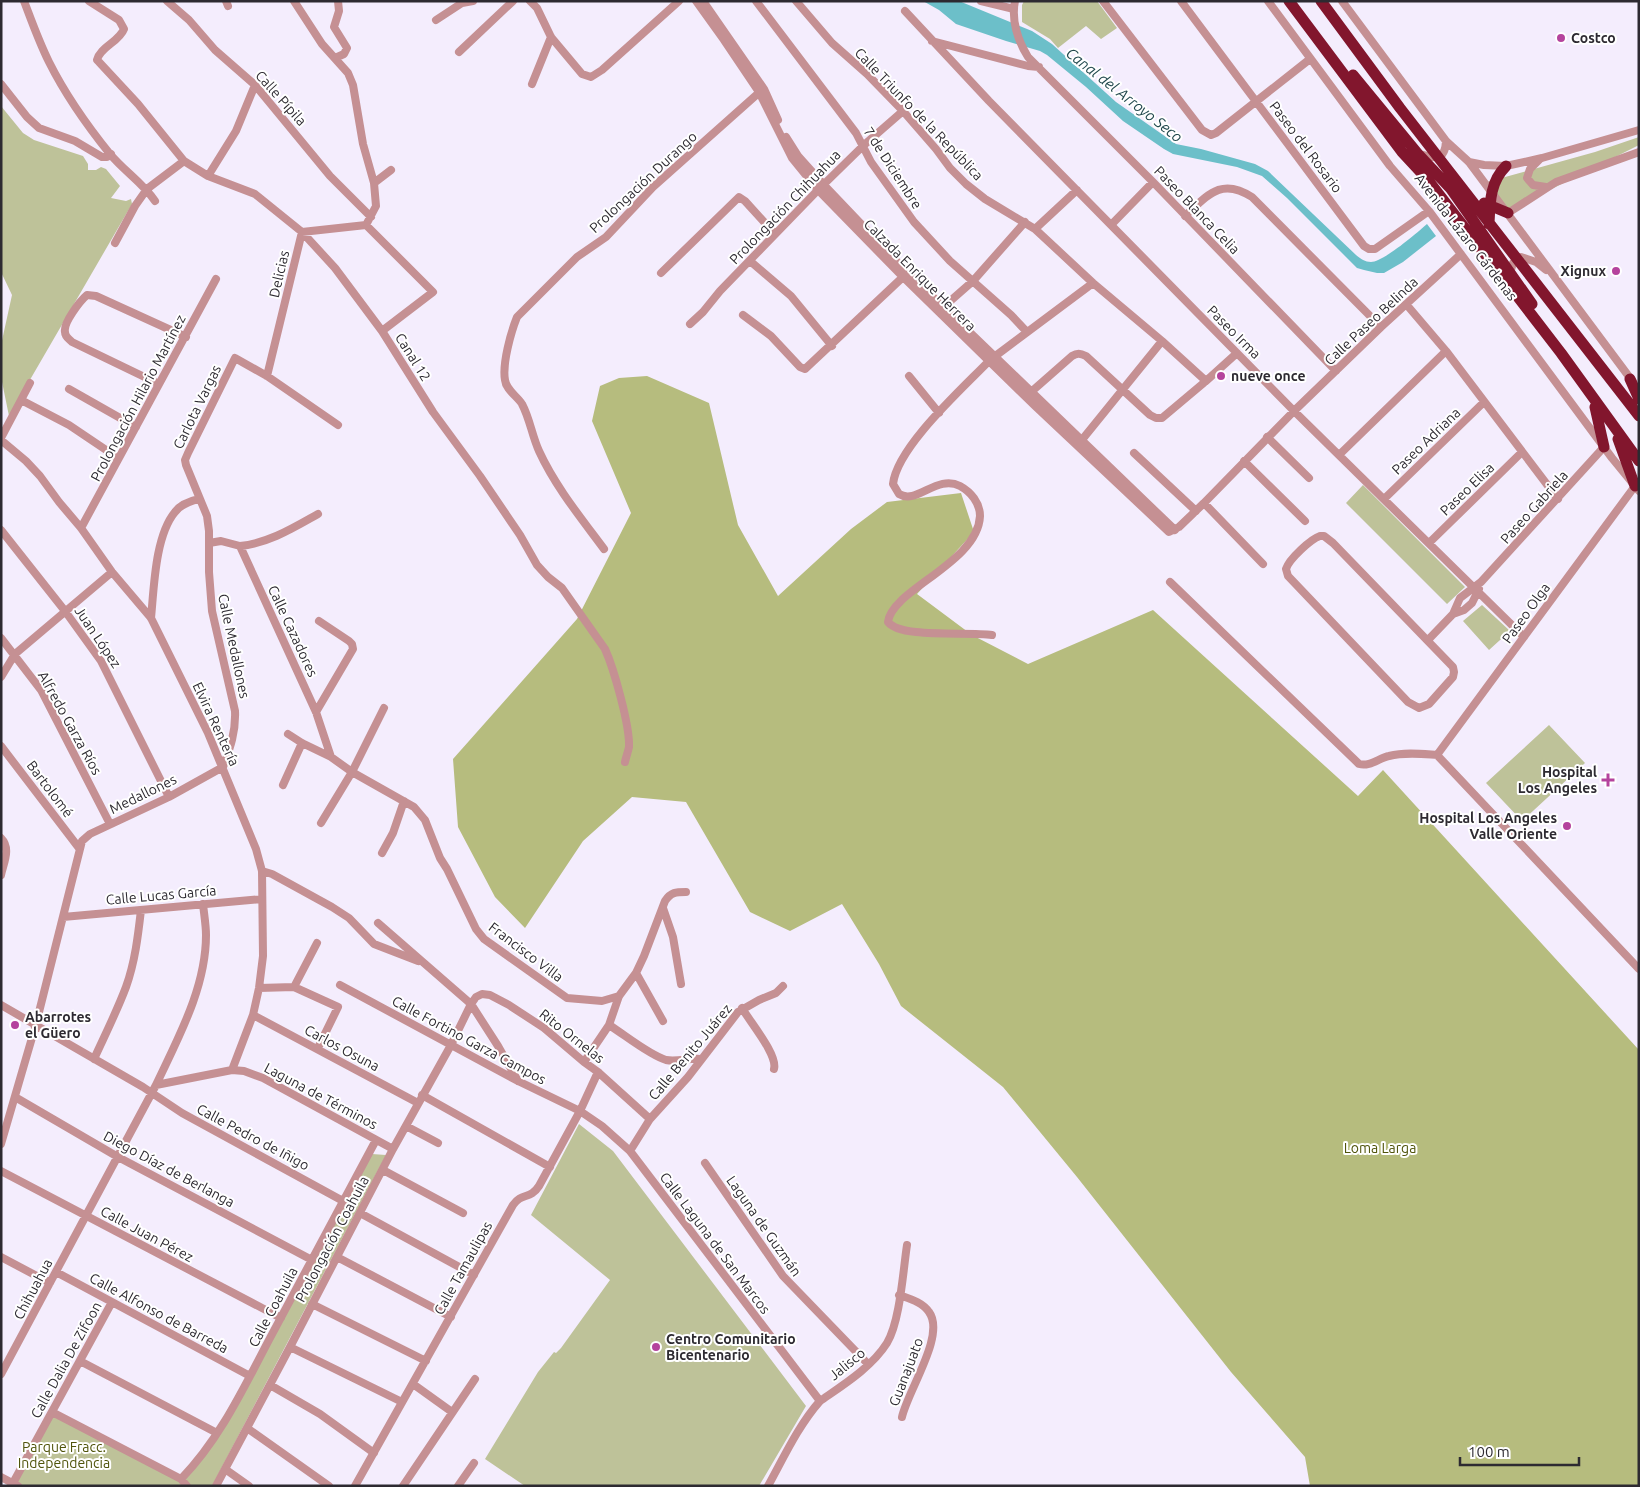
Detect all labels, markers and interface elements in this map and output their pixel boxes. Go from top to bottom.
place label: Costco [1571,30,1616,46]
marker: Costco [1555,32,1567,44]
water label: Canal del Arroyo Seco [1063,44,1186,145]
street label: Calle Triunfo de la República [852,45,986,183]
street label: Calle Pípila [252,67,310,129]
street label: Paseo del Rosario [1266,98,1346,196]
street label: 7 de Diciembre [861,124,925,212]
street label: Prolongación Durango [586,128,700,236]
street label: Prolongación Chihuahua [726,147,844,267]
street label: Paseo Blanca Celia [1151,163,1243,257]
street label: Avenida Lázaro Cárdenas [1412,170,1520,304]
street label: Calzada Enrique Herrera [861,216,979,334]
street label: Delicias [266,249,292,299]
place label: Xignux [1561,263,1606,279]
marker: Xignux [1610,265,1622,277]
street label: Calle Paseo Belinda [1321,274,1421,368]
street label: Paseo Irma [1204,302,1264,362]
street label: Prolongación Hilario Martínez [87,312,189,484]
street label: Canal 12 [392,330,434,384]
street label: Carlota Vargas [170,362,224,452]
place label: nueve once [1231,368,1305,384]
marker: nueve once [1215,370,1227,382]
street label: Paseo Adriana [1388,404,1464,478]
street label: Paseo Elisa [1437,459,1497,519]
street label: Paseo Gabriela [1497,467,1571,547]
street label: Paseo Olga [1499,580,1553,646]
street label: Calle Cazadores [265,583,321,679]
street label: Calle Medallones [215,592,253,700]
street label: Juan López [72,603,124,671]
street label: Alfredo Garza Ríos [35,669,105,777]
street label: Elvira Rentería [190,679,242,769]
street label: Bartolomé [24,758,76,820]
place label: Hospital Los Angeles [1518,764,1597,796]
street label: Medallones [107,771,179,817]
marker: Hospital Los Angeles [1601,773,1615,787]
place label: Hospital Los Angeles Valle Oriente [1419,810,1557,842]
marker: Hospital Los Angeles Valle Oriente [1561,820,1573,832]
street label: Calle Lucas García [105,882,217,908]
street label: Francisco Villa [486,919,566,985]
street label: Calle Fortino Garza Campos [389,993,549,1087]
street label: Calle Benito Juárez [645,1001,735,1103]
street label: Rito Ornelas [536,1006,608,1066]
place label: Abarrotes el Güero [25,1009,92,1041]
marker: Abarrotes el Güero [9,1019,21,1031]
street label: Carlos Osuna [302,1022,382,1074]
street label: Laguna de Términos [262,1059,380,1133]
street label: Calle Pedro de Iñigo [194,1101,312,1173]
street label: Diego Díaz de Berlanga [101,1128,237,1210]
park label: Loma Larga [1344,1140,1416,1156]
street label: Calle Laguna de San Marcos [657,1169,773,1317]
street label: Prolongación Coahuila [292,1173,372,1305]
street label: Laguna de Guzmán [723,1173,805,1279]
street label: Calle Juan Pérez [98,1203,196,1265]
street label: Calle Tamaulipas [431,1219,495,1317]
street label: Chihuahua [10,1256,56,1322]
street label: Calle Coahuila [245,1264,301,1350]
street label: Calle Alfonso de Barreda [87,1270,231,1356]
street label: Calle Dalia De Zifoon [27,1299,105,1421]
place label: Centro Comunitario Bicentenario [666,1331,796,1363]
street label: Guanajuato [886,1336,926,1408]
marker: Centro Comunitario Bicentenario [650,1341,662,1353]
street label: Jalisco [826,1345,868,1383]
scale bar [1460,1434,1579,1466]
park label: Parque Fracc. Independencia [18,1439,110,1471]
text: 100 m [1468,1443,1510,1460]

